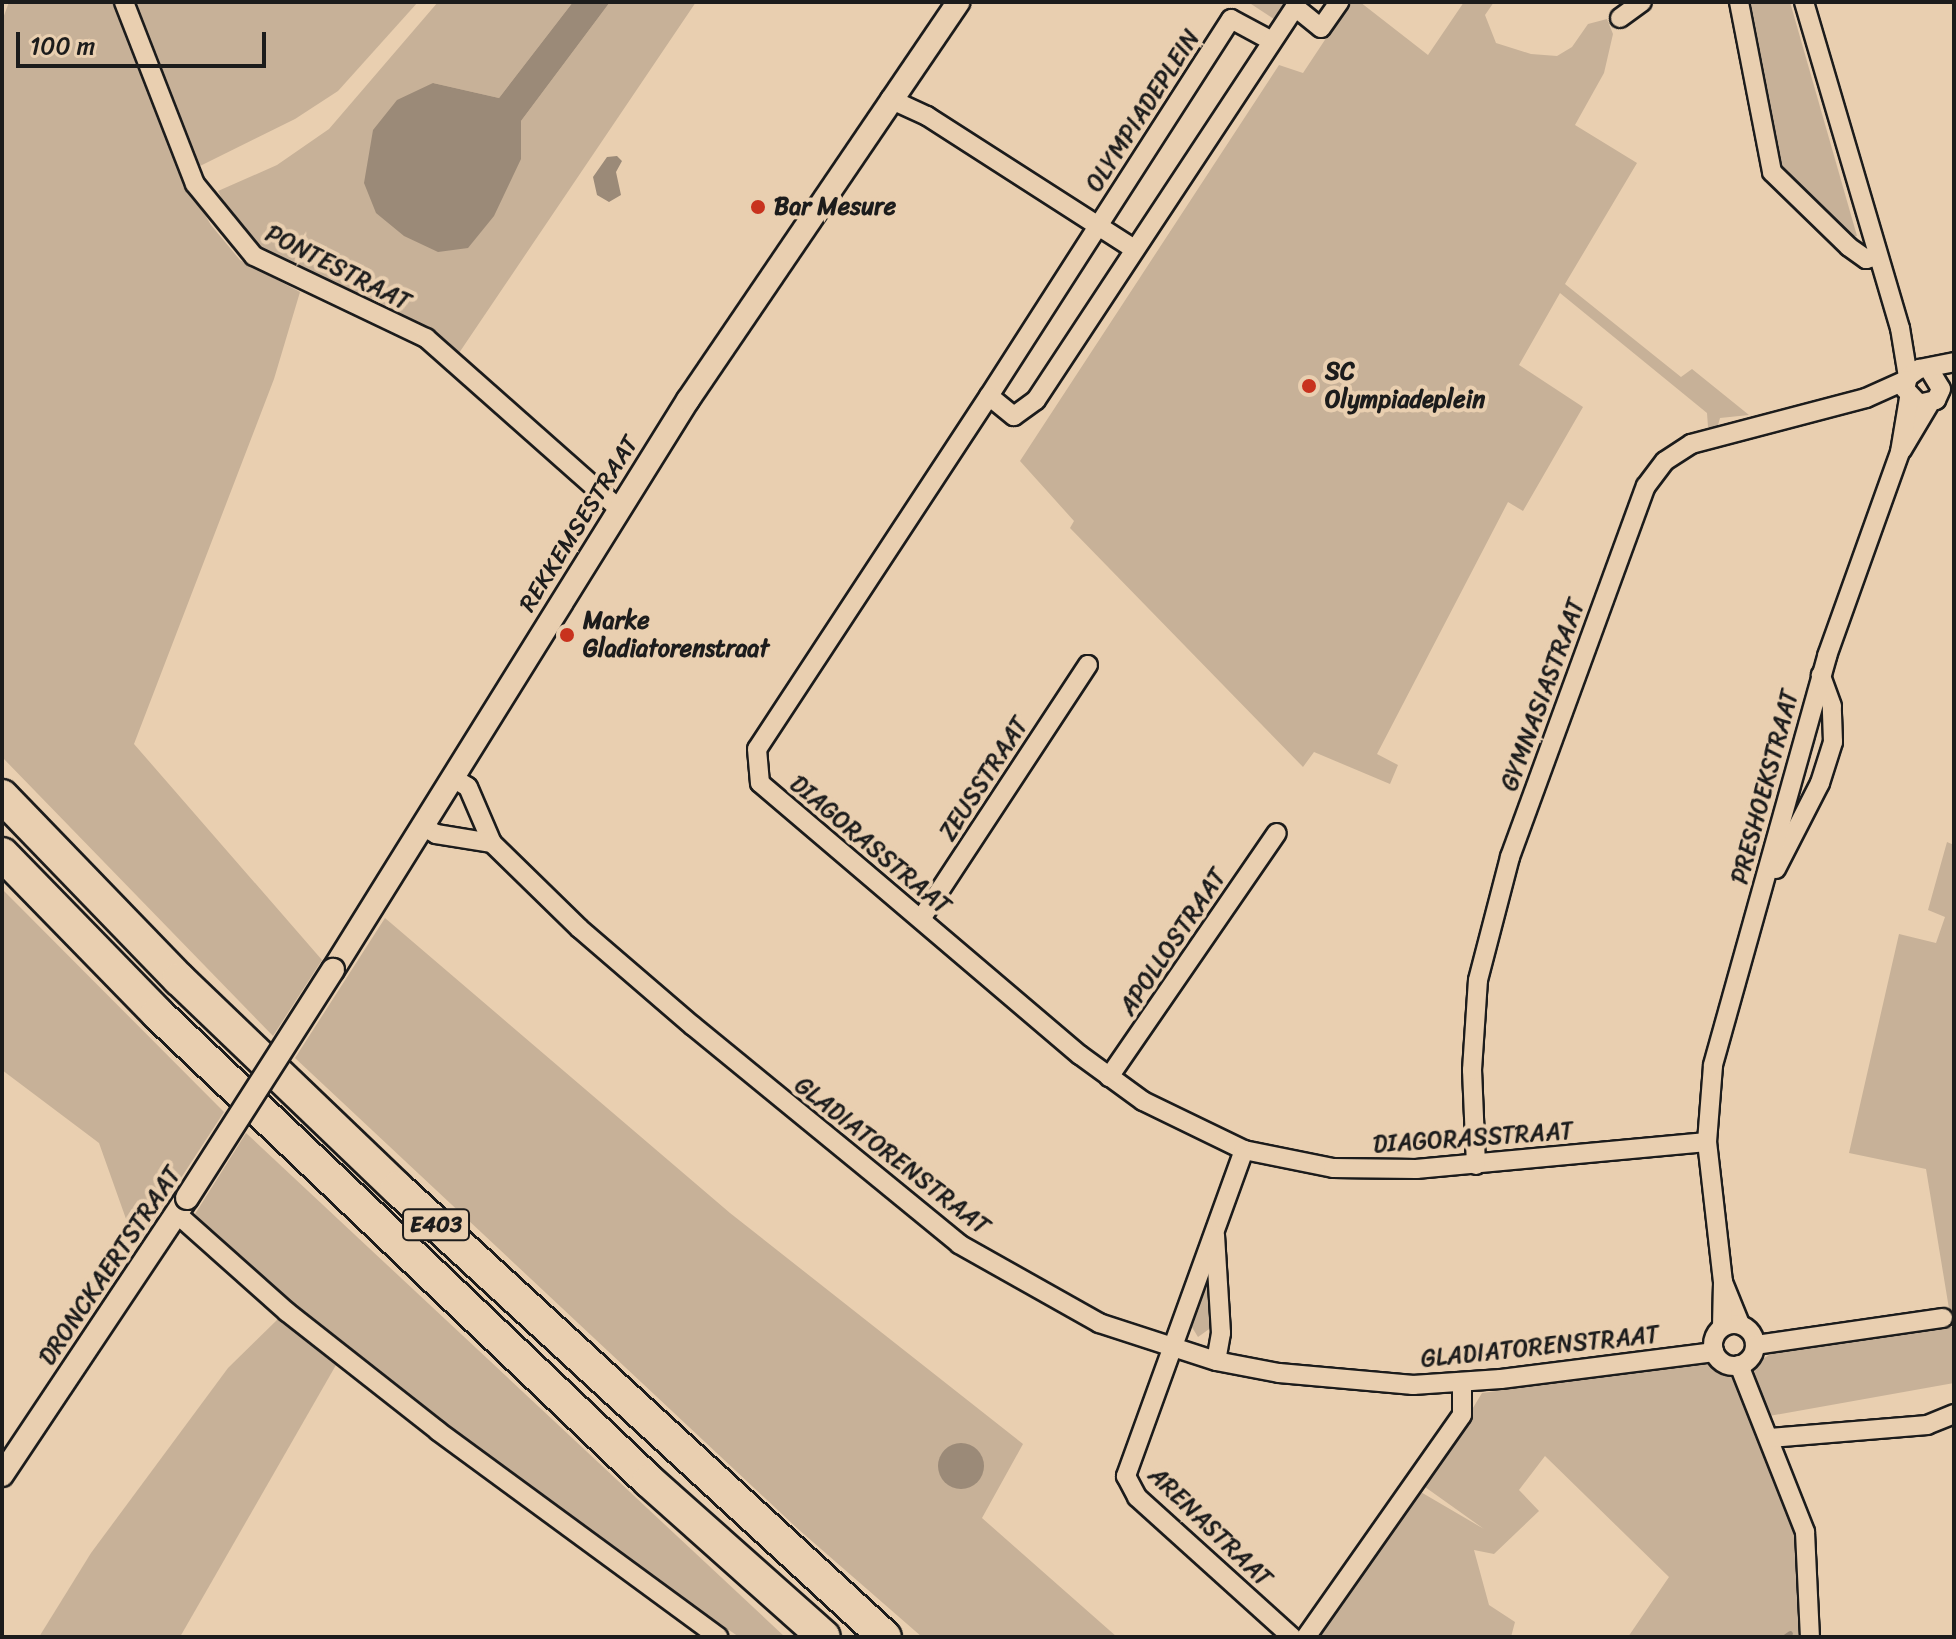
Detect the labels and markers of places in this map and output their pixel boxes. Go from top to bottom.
place label: Bar Mesure [774,193,895,221]
marker: Bar Mesure [749,198,767,216]
place label: SC Olympiadeplein [1325,358,1485,414]
marker: SC Olympiadeplein [1300,377,1318,395]
place label: Marke Gladiatorenstraat [583,607,769,663]
marker: Marke Gladiatorenstraat [558,626,576,644]

